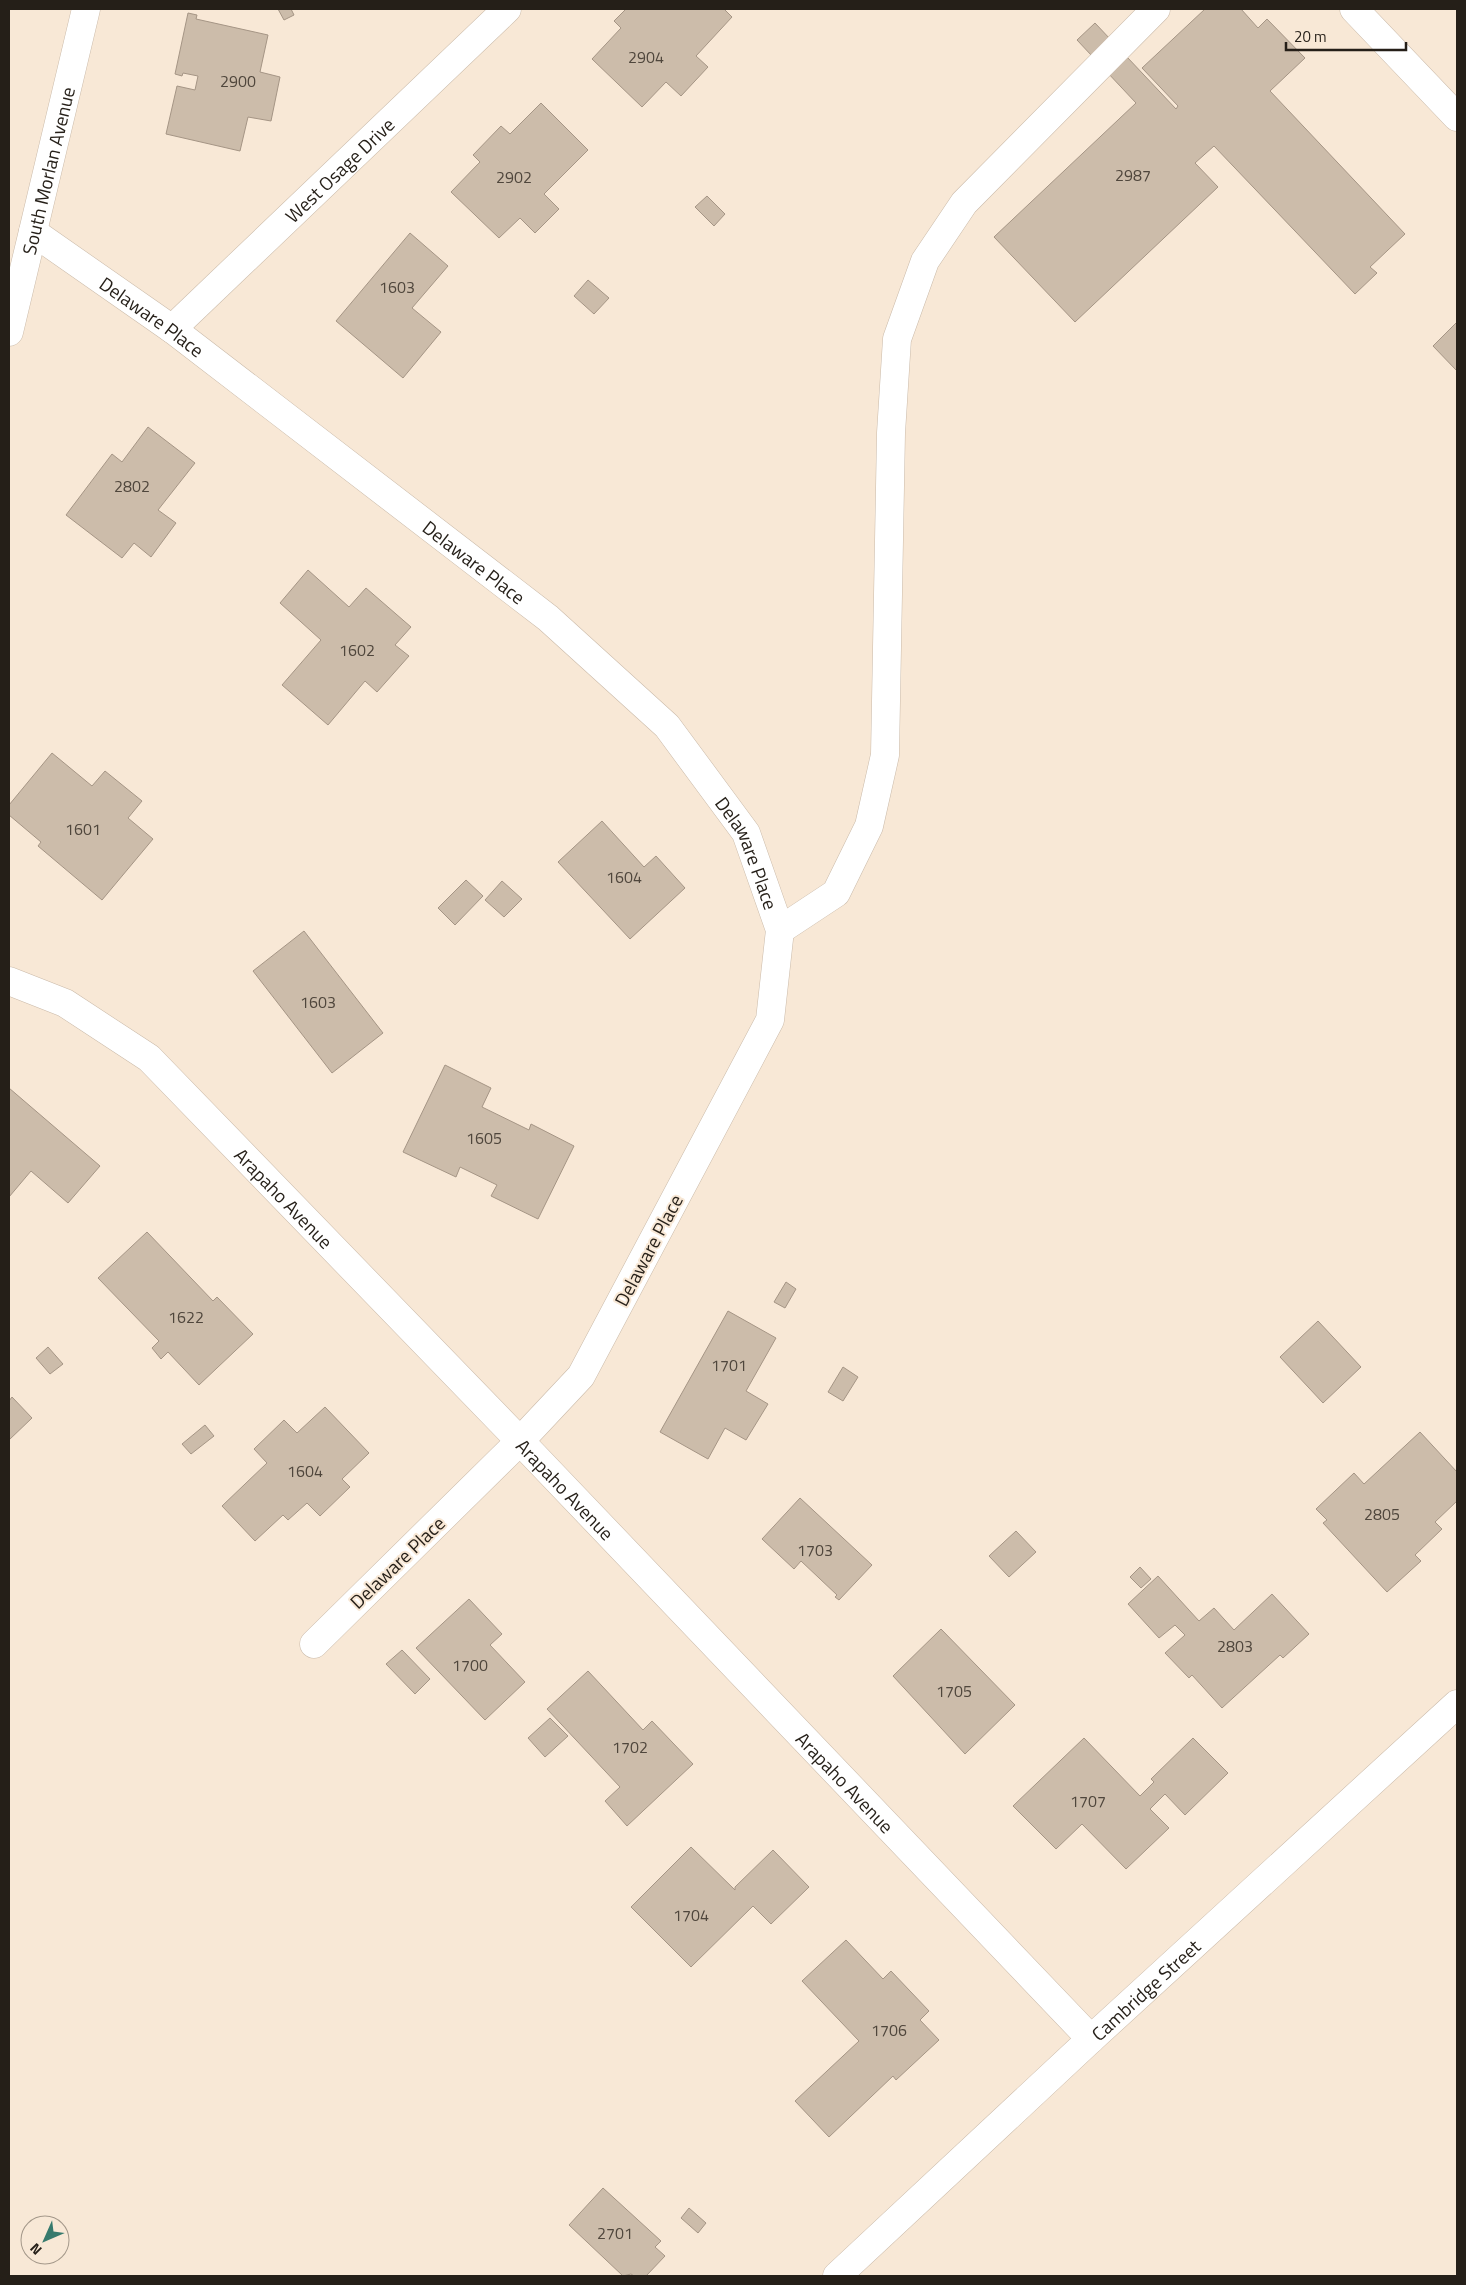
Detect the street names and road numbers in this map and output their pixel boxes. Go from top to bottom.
street label: South Morlan Avenue [13,84,82,257]
street label: West Osage Drive [278,110,400,229]
street label: Delaware Place [94,268,211,364]
street label: Delaware Place [417,513,532,610]
street label: Delaware Place [709,790,786,913]
street label: Arapaho Avenue [228,1141,340,1255]
street label: Delaware Place [606,1189,690,1311]
street label: Arapaho Avenue [510,1432,621,1546]
street label: Delaware Place [343,1509,451,1615]
street label: Arapaho Avenue [790,1724,901,1839]
street label: Cambridge Street [1084,1931,1207,2047]

